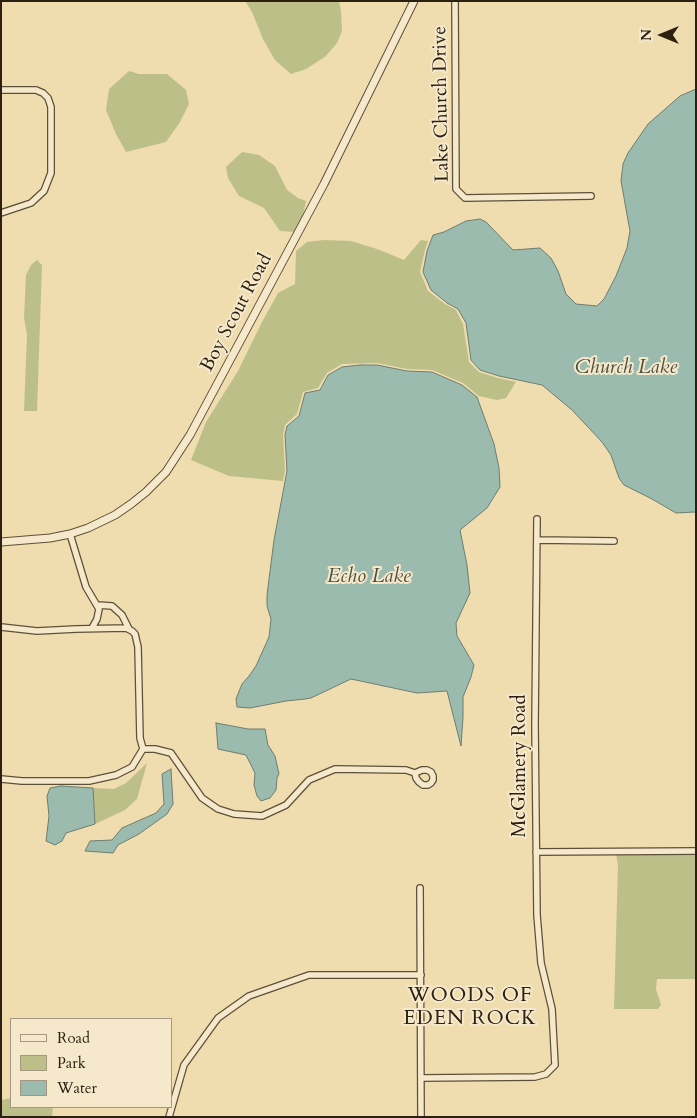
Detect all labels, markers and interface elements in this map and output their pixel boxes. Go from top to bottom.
north arrow [637,10,687,60]
street label: Lake Church Drive [429,26,455,182]
text: N [637,29,656,41]
street label: Boy Scout Road [196,250,278,376]
water label: Church Lake [575,356,677,380]
water label: Echo Lake [327,565,411,589]
street label: McGlamery Road [510,694,532,838]
district label: WOODS OF EDEN ROCK [402,984,538,1031]
legend [10,1018,172,1108]
text: Road [57,1028,90,1048]
text: Park [57,1053,86,1073]
text: Water [57,1078,97,1098]

